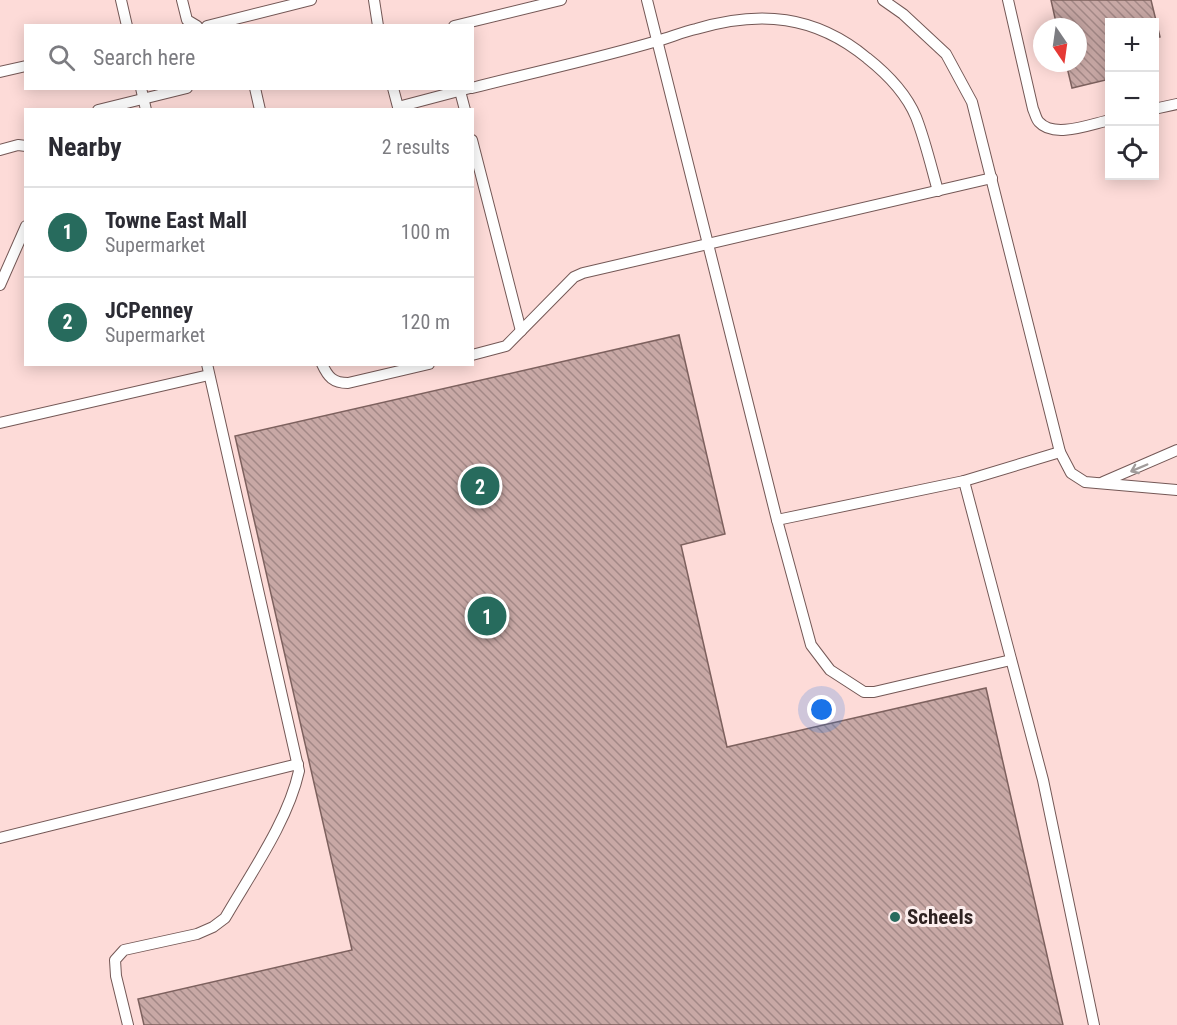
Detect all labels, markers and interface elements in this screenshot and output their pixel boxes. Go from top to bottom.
north arrow [1033,18,1087,72]
map controls [1105,18,1159,180]
button: + [1105,18,1159,72]
search box [24,24,474,90]
icon: search [45,41,78,74]
text: Search here [93,45,195,70]
button: − [1105,72,1159,126]
button: locate [1105,126,1159,180]
text: Nearby [48,132,122,162]
text: 2 results [382,135,450,159]
text: Towne East Mall [105,208,247,233]
text: 1 [62,220,73,244]
text: 100 m [401,220,450,244]
text: Supermarket [105,233,205,257]
text: JCPenney [105,298,193,323]
text: 2 [62,310,73,334]
text: 120 m [401,310,450,334]
text: Supermarket [105,323,205,347]
one-way arrow [1130,463,1148,474]
pin: 2 [460,464,500,508]
pin: 1 [468,594,506,638]
your location [807,695,836,724]
place label: Scheels [907,905,973,929]
marker: Scheels [888,910,902,924]

